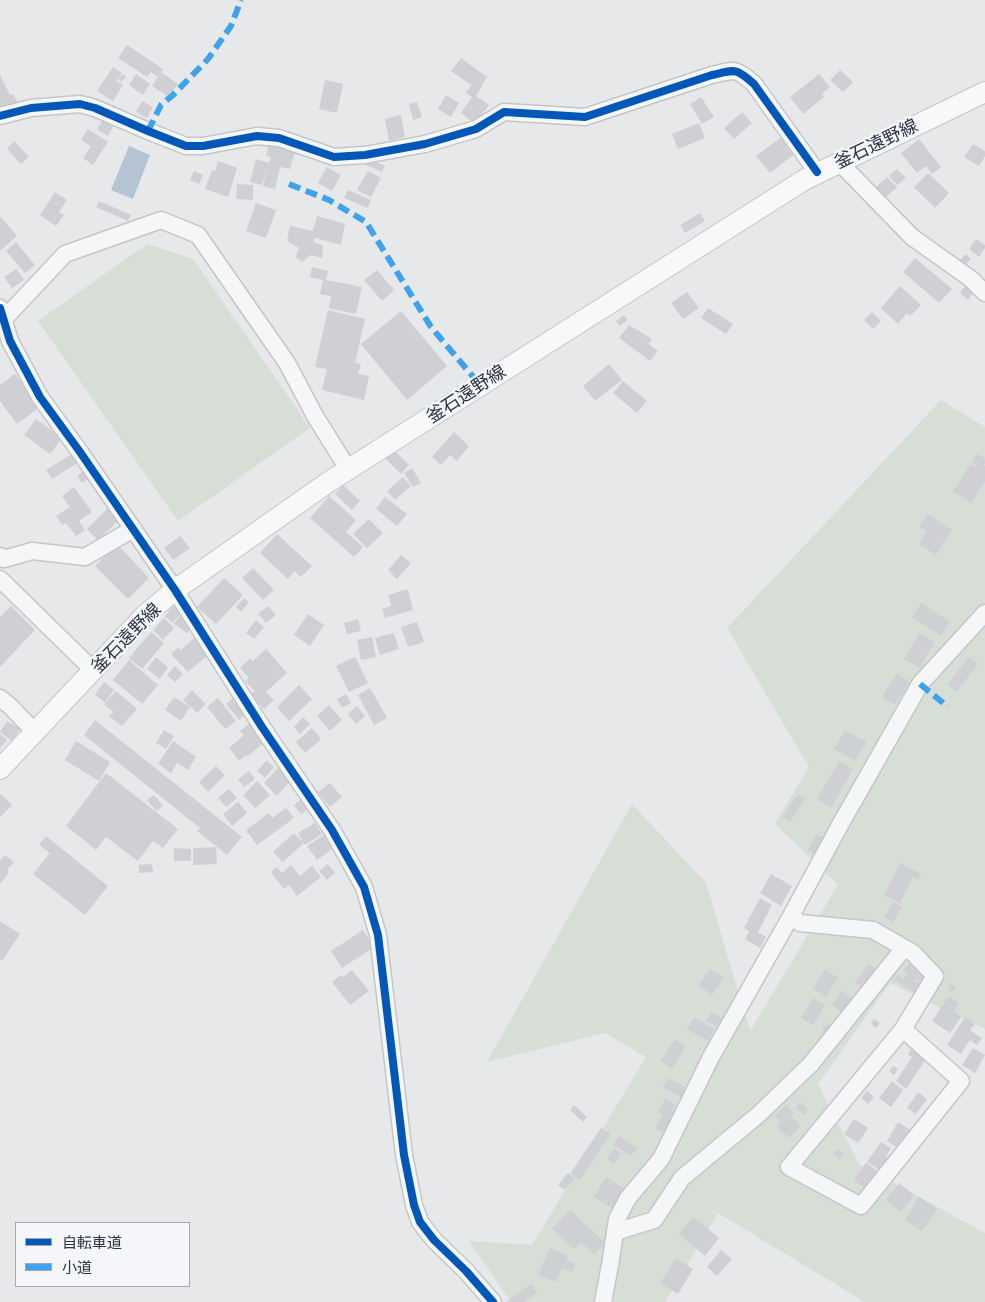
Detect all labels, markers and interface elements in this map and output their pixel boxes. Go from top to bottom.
street label: 釜石遠野線 [831,115,921,173]
street label: 釜石遠野線 [422,360,510,428]
street label: 釜石遠野線 [87,599,165,677]
legend [15,1222,190,1287]
text: 自転車道 [62,1234,122,1251]
text: 小道 [62,1259,92,1276]

